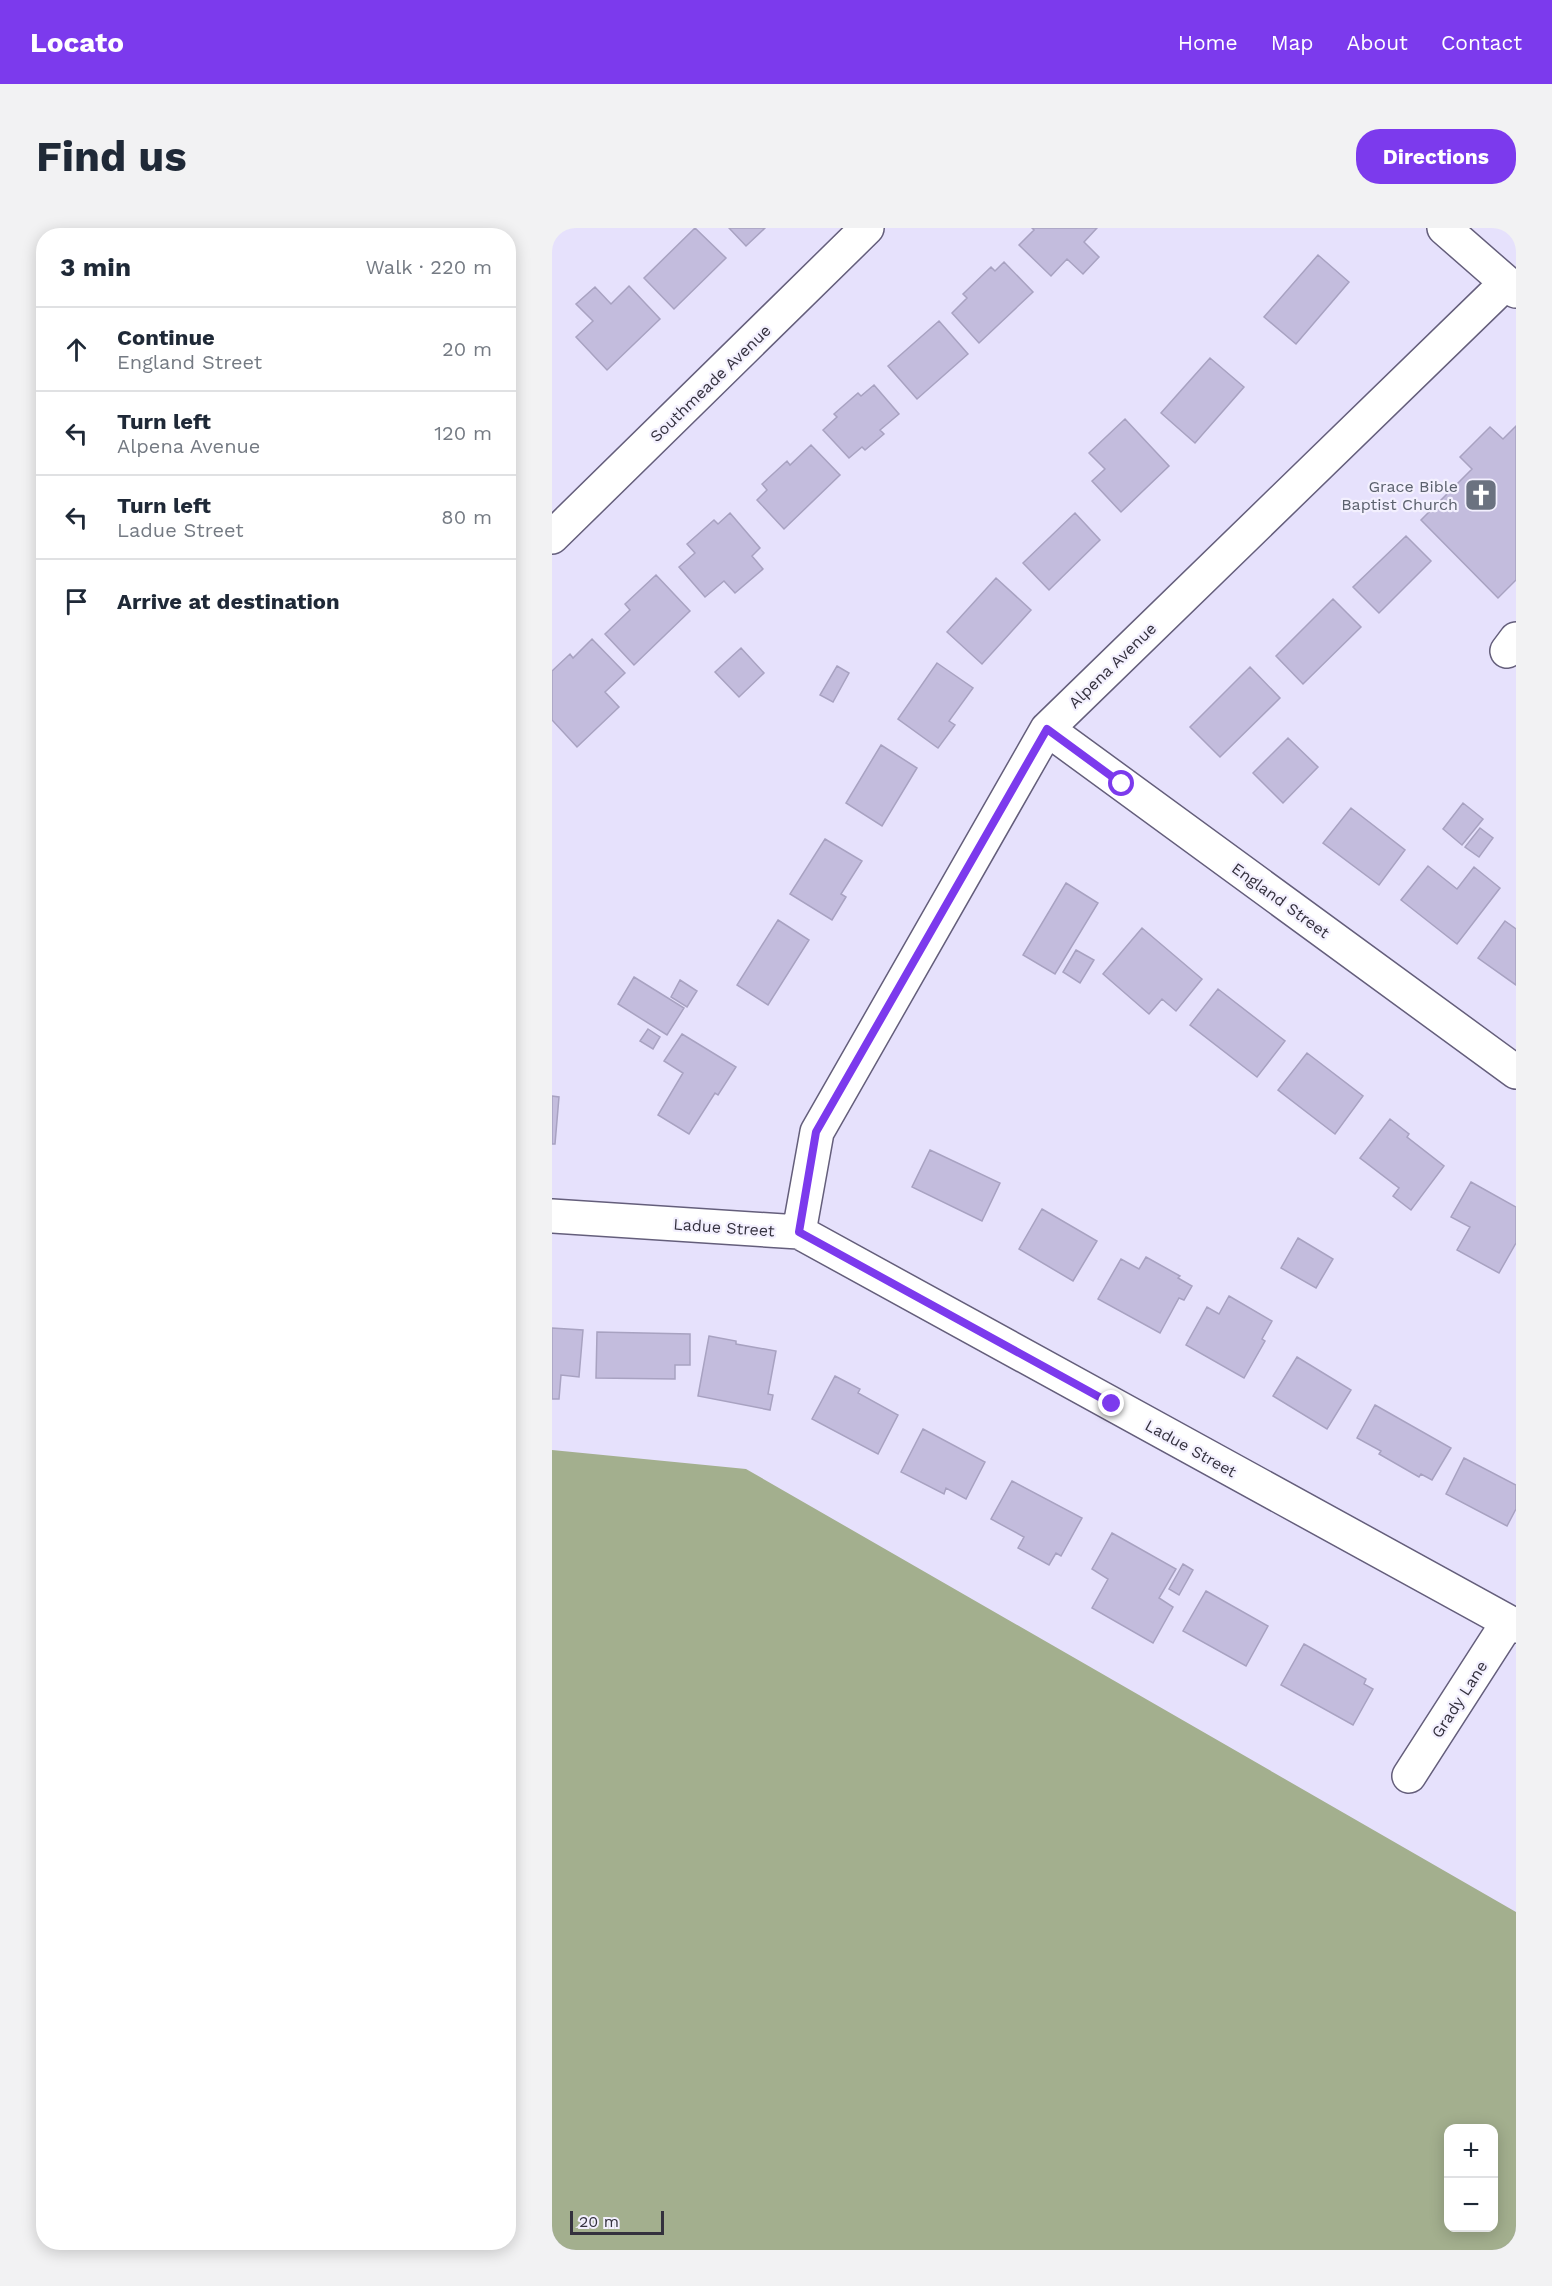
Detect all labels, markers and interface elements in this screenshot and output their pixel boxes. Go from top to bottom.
text: Locato [30,26,124,59]
text: Home [1178,30,1238,55]
text: Map [1271,30,1314,55]
text: About [1347,30,1408,55]
text: Contact [1441,30,1522,55]
button: Directions [1356,129,1516,184]
text: Find us [36,132,187,181]
text: 3 min [60,252,131,282]
text: Walk · 220 m [365,255,492,279]
street label: Southmeade Avenue [646,321,775,446]
text: Continue [117,325,215,350]
icon: ahead [60,333,93,366]
text: 20 m [442,337,492,361]
text: England Street [117,350,262,374]
text: Turn left [117,409,211,434]
icon: left [60,417,93,450]
text: 120 m [434,421,492,445]
text: Alpena Avenue [117,434,260,458]
place label: Grace Bible Baptist Church [1341,477,1458,514]
church icon: Grace Bible Baptist Church [1463,477,1499,513]
text: Turn left [117,493,211,518]
icon: left [60,501,93,534]
text: 80 m [441,505,492,529]
text: Ladue Street [117,518,244,542]
icon: arrive [60,585,93,618]
text: Arrive at destination [117,589,340,614]
street label: Alpena Avenue [1064,619,1160,712]
route start [1108,770,1134,796]
street label: England Street [1228,859,1333,942]
street label: Ladue Street [673,1214,775,1241]
route end [1098,1390,1124,1416]
street label: Ladue Street [1142,1416,1240,1481]
street label: Grady Lane [1427,1657,1491,1741]
map controls [1444,2124,1498,2232]
button: + [1444,2124,1498,2178]
button: − [1444,2178,1498,2232]
scale bar [570,2208,664,2236]
text: 20 m [579,2212,619,2231]

